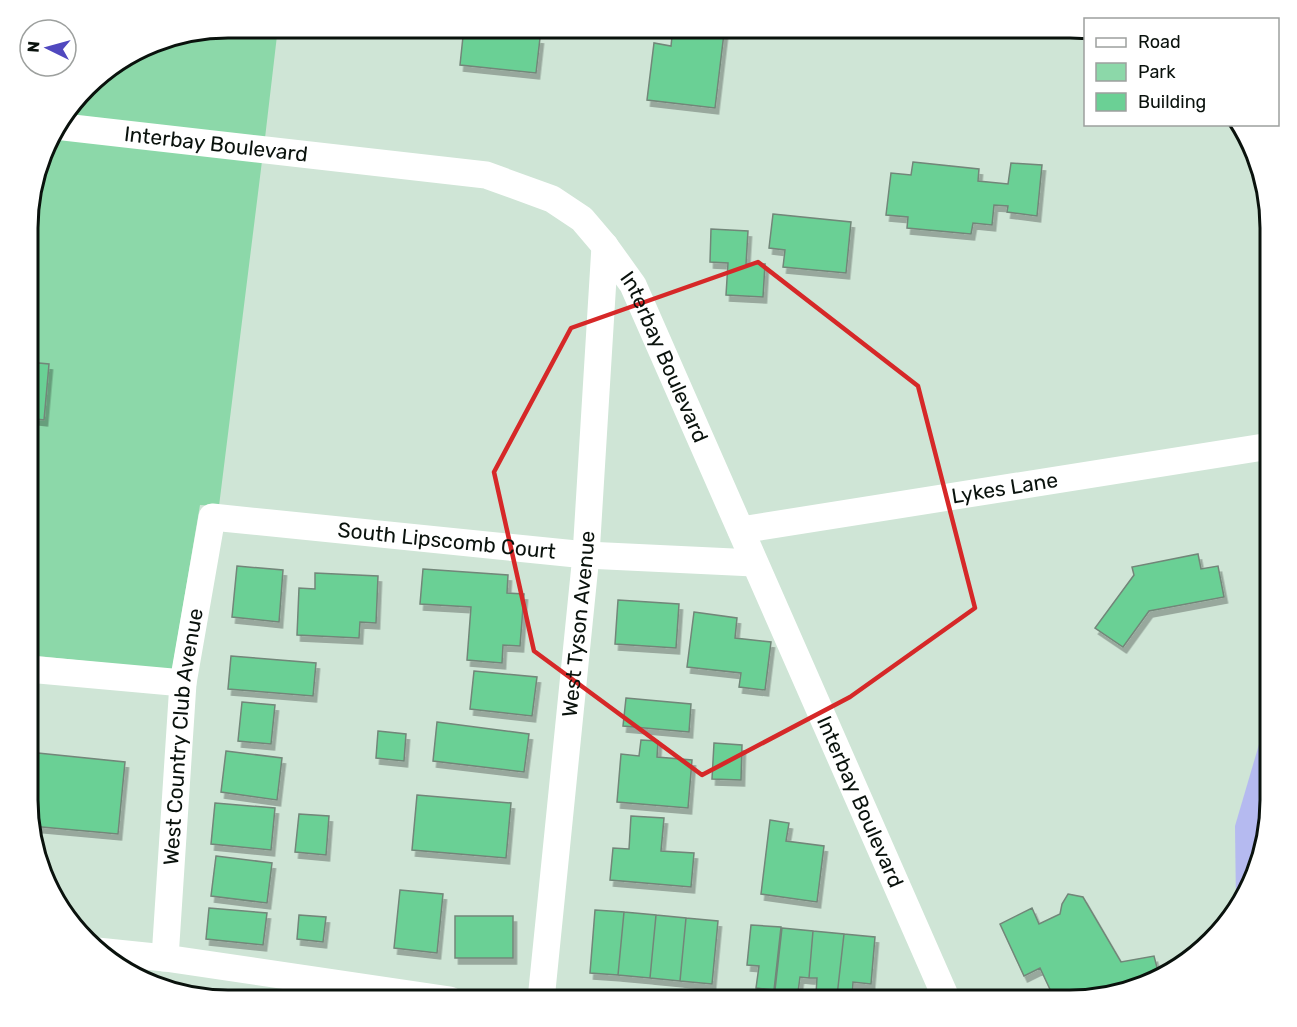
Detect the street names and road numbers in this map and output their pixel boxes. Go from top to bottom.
street label: Interbay Boulevard [123,121,309,167]
street label: Interbay Boulevard [615,266,714,446]
street label: Lykes Lane [950,467,1060,508]
street label: South Lipscomb Court [337,517,557,564]
street label: West Tyson Avenue [557,530,599,718]
street label: West Country Club Avenue [158,606,208,866]
street label: Interbay Boulevard [812,712,909,891]

